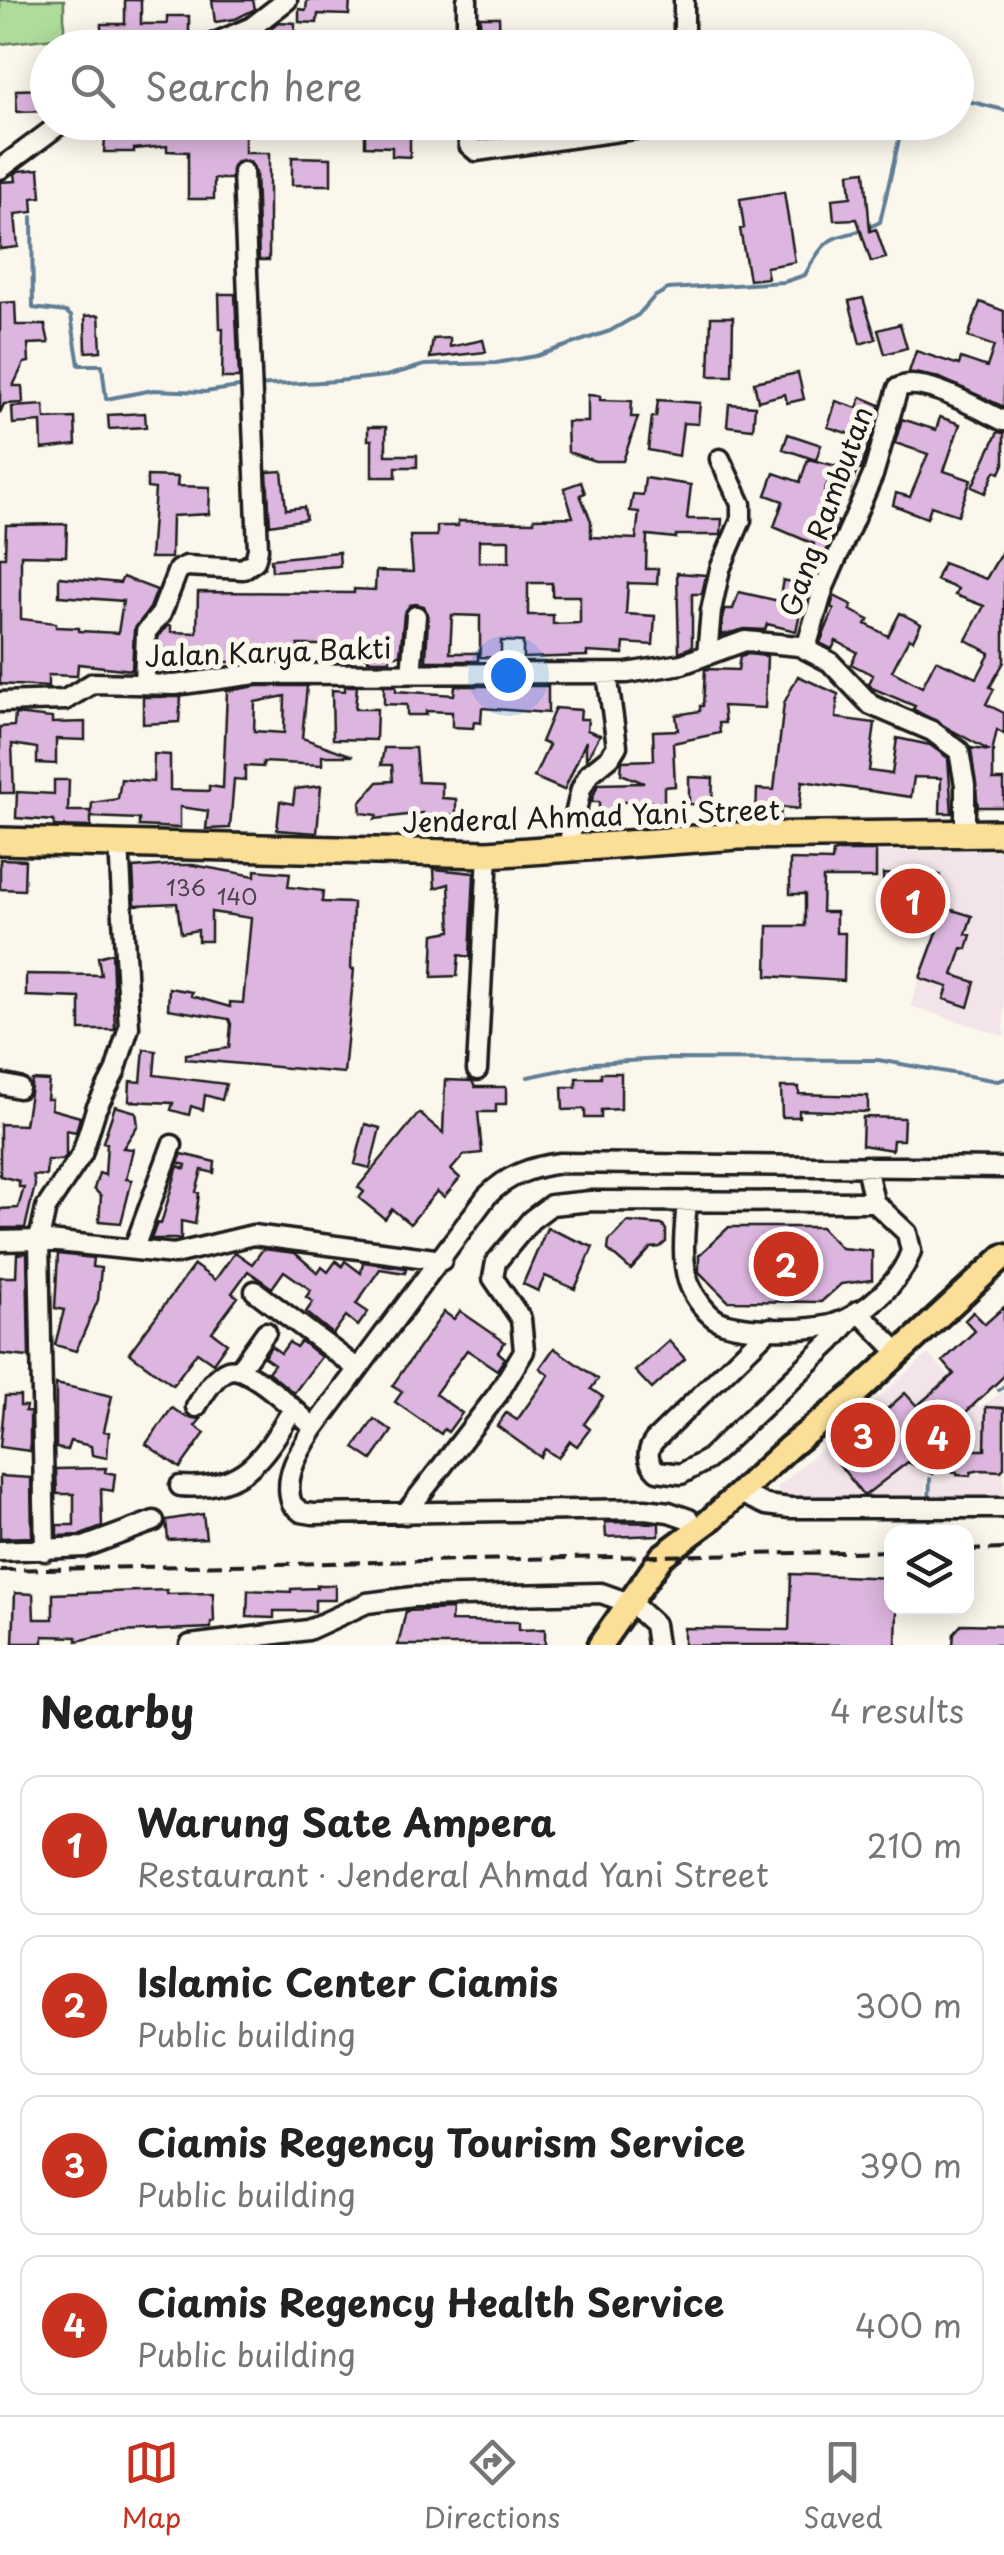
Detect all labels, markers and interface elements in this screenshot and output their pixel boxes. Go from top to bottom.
search box [30,30,974,140]
text: Search here [145,57,362,114]
icon: search [65,58,120,113]
street label: Gang Rambutan [767,400,883,622]
street label: Jalan Karya Bakti [144,625,392,677]
your location [483,650,534,701]
street label: Jenderal Ahmad Yani Street [401,787,781,843]
pin: 1 [880,864,946,938]
house number: 136 [166,870,206,903]
house number: 140 [217,879,257,912]
pin: 2 [754,1226,818,1302]
pin: 3 [830,1398,896,1472]
pin: 4 [906,1400,970,1474]
map controls [884,1525,974,1615]
button: layers [884,1525,974,1615]
text: Nearby [40,1679,194,1742]
text: 4 results [830,1686,964,1734]
text: Warung Sate Ampera [137,1793,556,1850]
text: 1 [67,1821,82,1869]
text: 210 m [867,1821,962,1869]
text: Restaurant · Jenderal Ahmad Yani Street [137,1850,769,1898]
text: Islamic Center Ciamis [137,1953,558,2010]
text: 2 [63,1981,86,2029]
text: 300 m [854,1981,962,2029]
text: Public building [137,2010,356,2058]
text: Ciamis Regency Tourism Service [137,2113,746,2170]
text: 3 [64,2141,85,2189]
text: 390 m [859,2141,962,2189]
text: Public building [137,2170,356,2218]
text: Ciamis Regency Health Service [137,2273,724,2330]
text: 4 [64,2301,85,2349]
text: 400 m [855,2301,962,2349]
text: Public building [137,2330,356,2378]
tab: Map [121,2435,181,2538]
tab: Directions [424,2435,560,2538]
tab: Saved [803,2435,883,2538]

